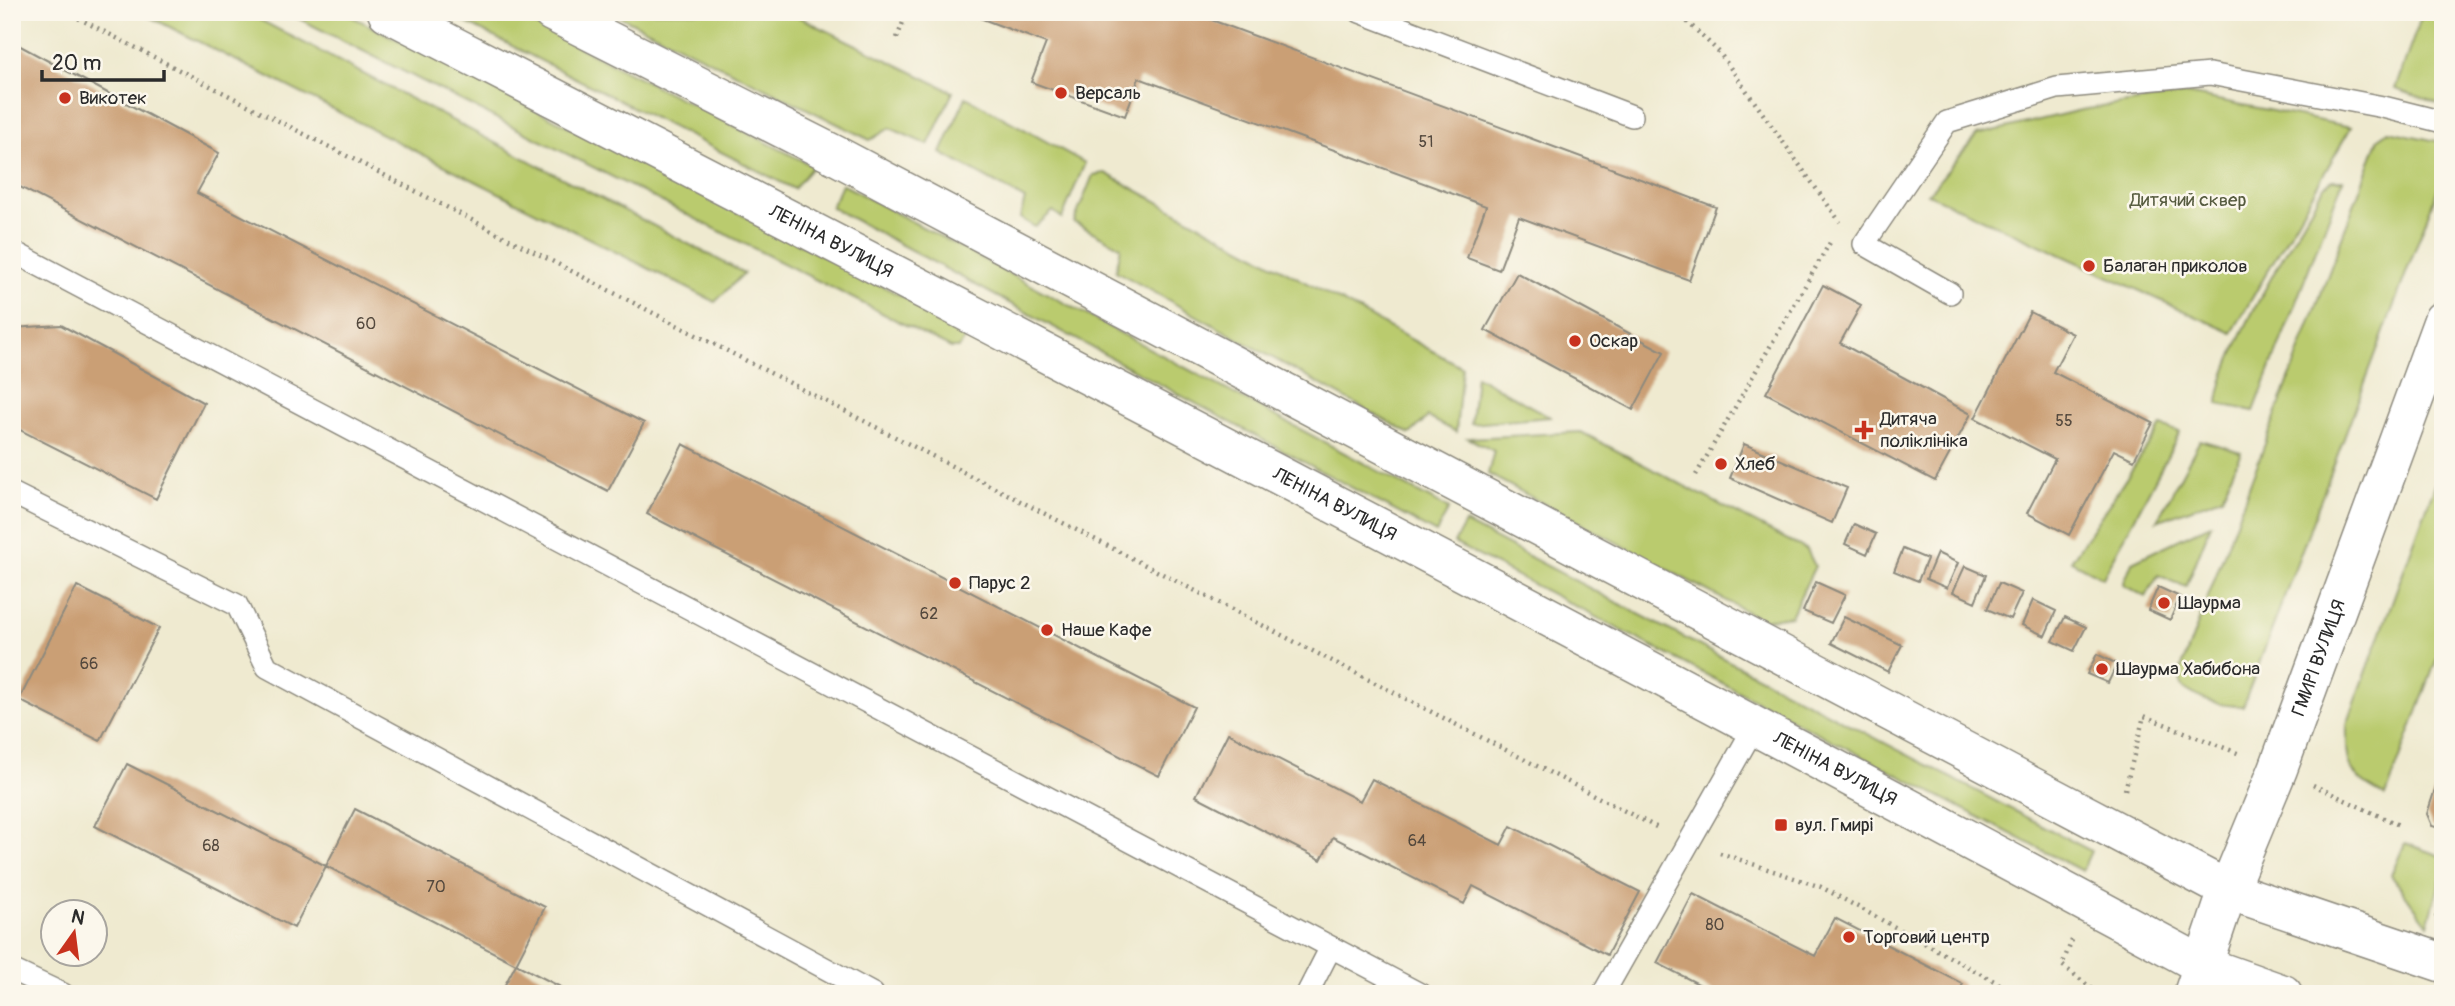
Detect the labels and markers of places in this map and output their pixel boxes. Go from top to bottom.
place label: Версаль [1075,81,1141,105]
marker: Версаль [1053,85,1069,101]
place label: Викотек [79,86,147,110]
marker: Викотек [57,90,73,106]
place label: Балаган приколов [2103,254,2248,278]
marker: Балаган приколов [2081,258,2097,274]
place label: Оскар [1589,329,1638,353]
marker: Оскар [1567,333,1583,349]
place label: Дитяча поліклініка [1879,407,1968,453]
marker: Дитяча поліклініка [1854,420,1874,440]
place label: Хлеб [1735,452,1776,476]
marker: Хлеб [1713,456,1729,472]
place label: Парус 2 [969,571,1031,595]
marker: Парус 2 [947,575,963,591]
place label: Шаурма [2178,591,2241,615]
marker: Шаурма [2156,595,2172,611]
place label: Наше Кафе [1061,618,1152,642]
marker: Наше Кафе [1039,622,1055,638]
place label: Шаурма Хабибона [2116,657,2260,681]
marker: Шаурма Хабибона [2094,661,2110,677]
place label: вул. Гмирi [1795,813,1873,837]
marker: вул. Гмирi [1773,817,1789,833]
place label: Торговий центр [1863,925,1990,949]
marker: Торговий центр [1841,929,1857,945]

